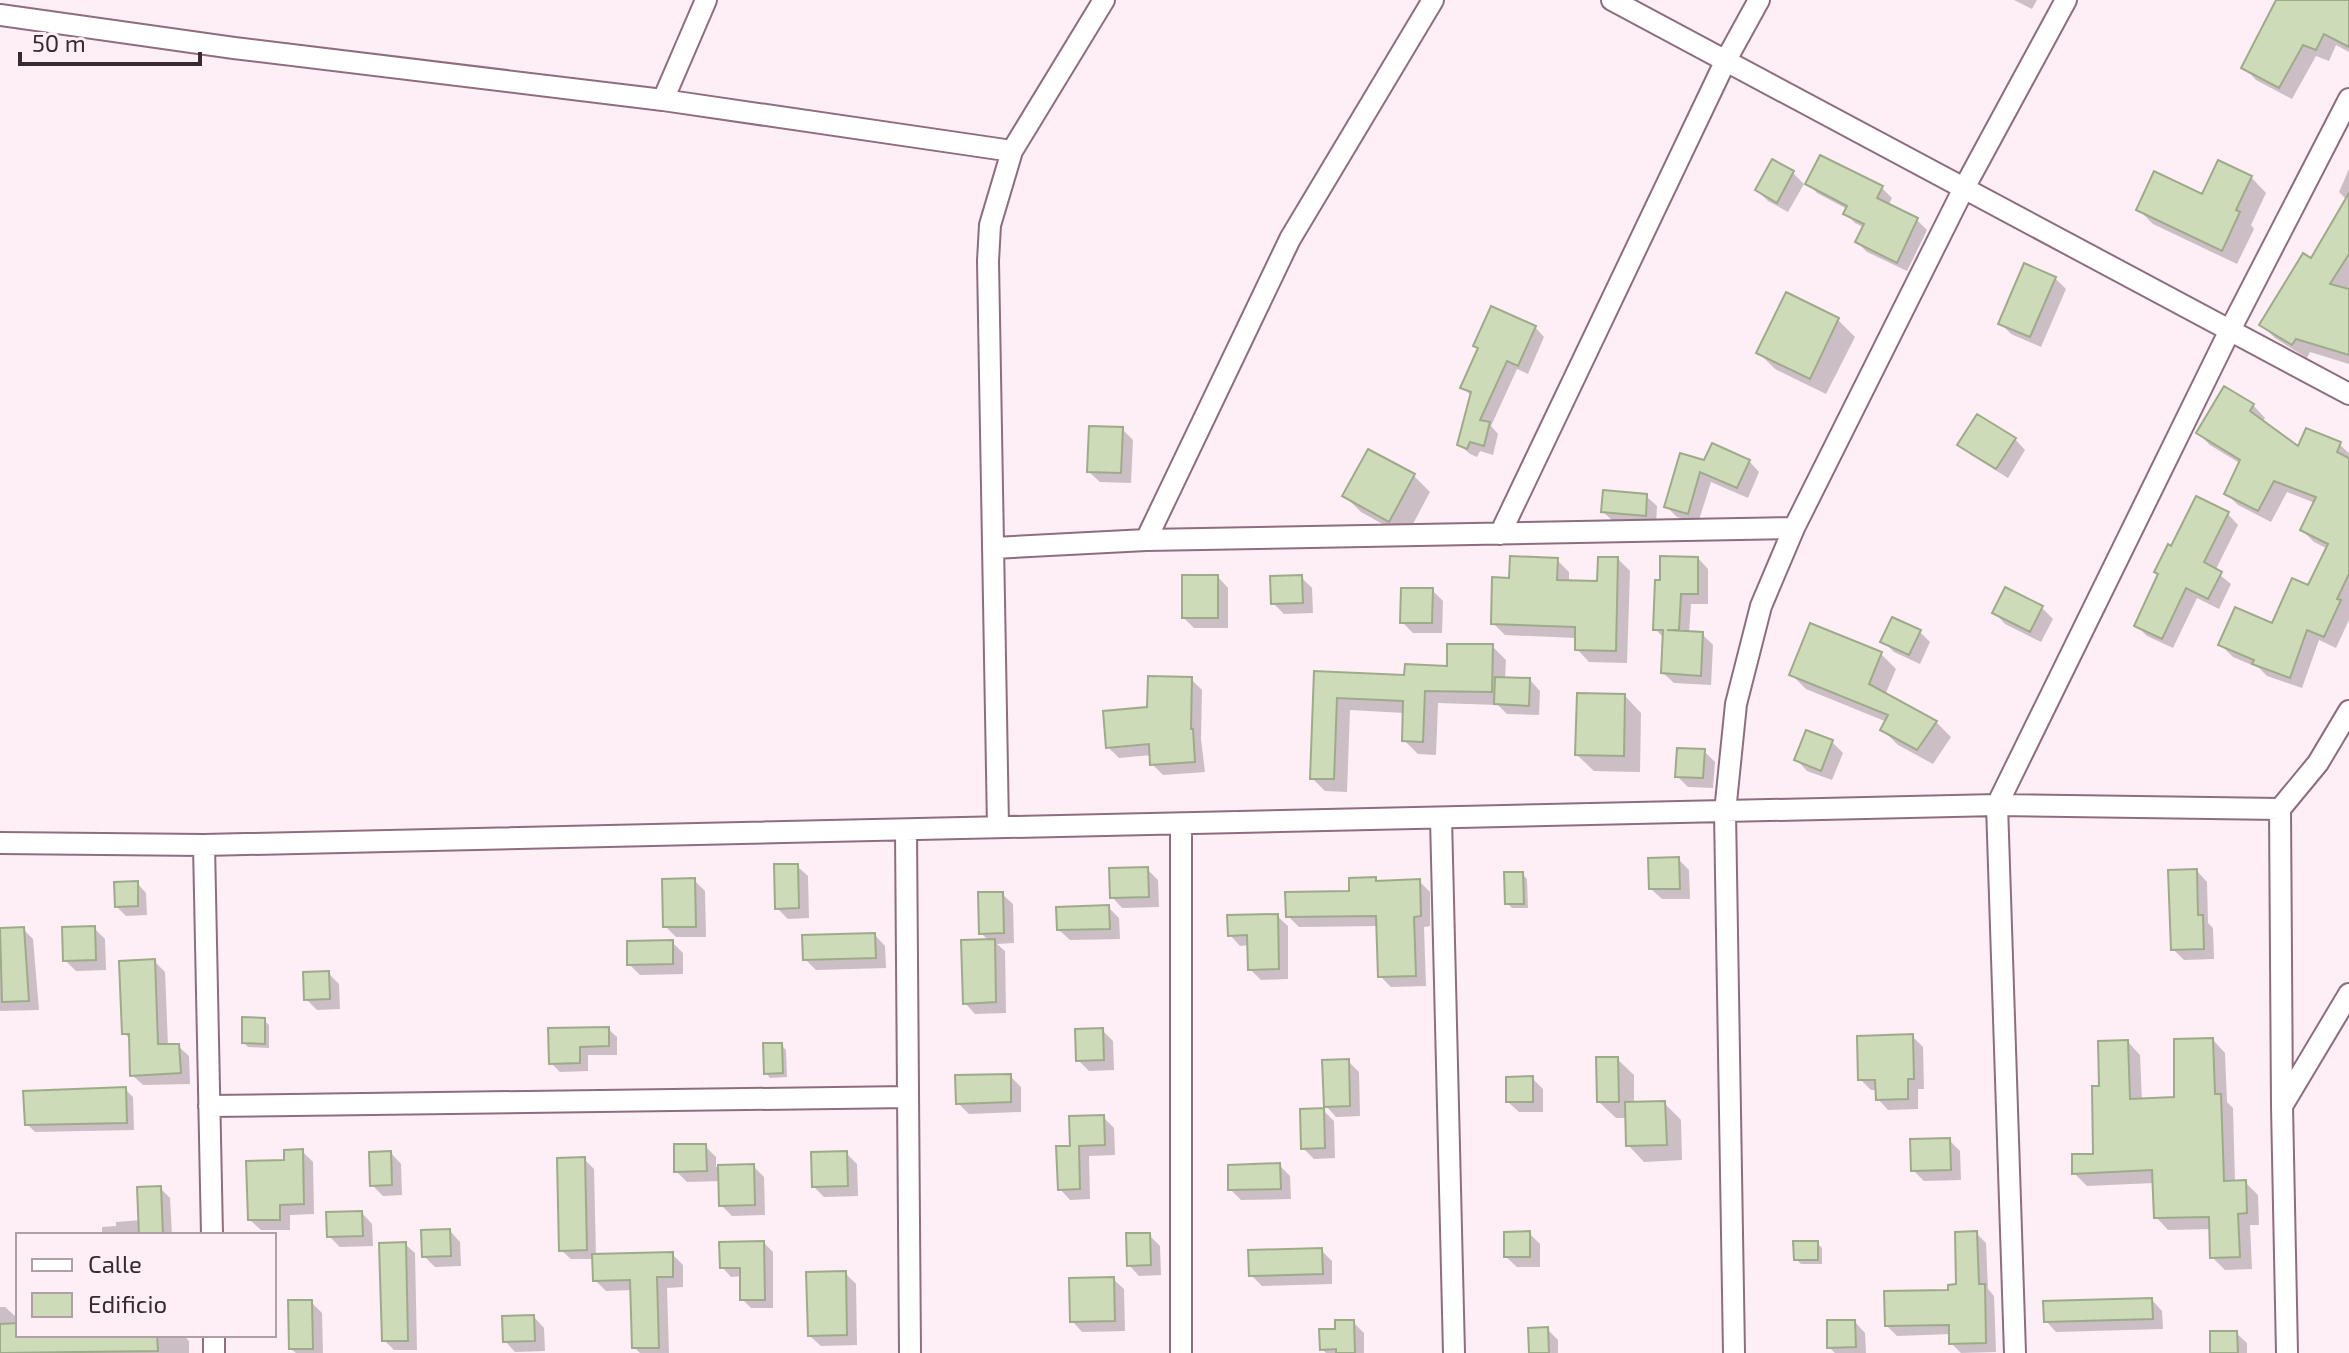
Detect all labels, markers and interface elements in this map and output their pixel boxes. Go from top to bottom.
scale bar [20,16,200,66]
text: 50 m [32,28,86,57]
legend [16,1233,276,1337]
text: Calle [88,1249,142,1278]
text: Edificio [88,1289,167,1318]

